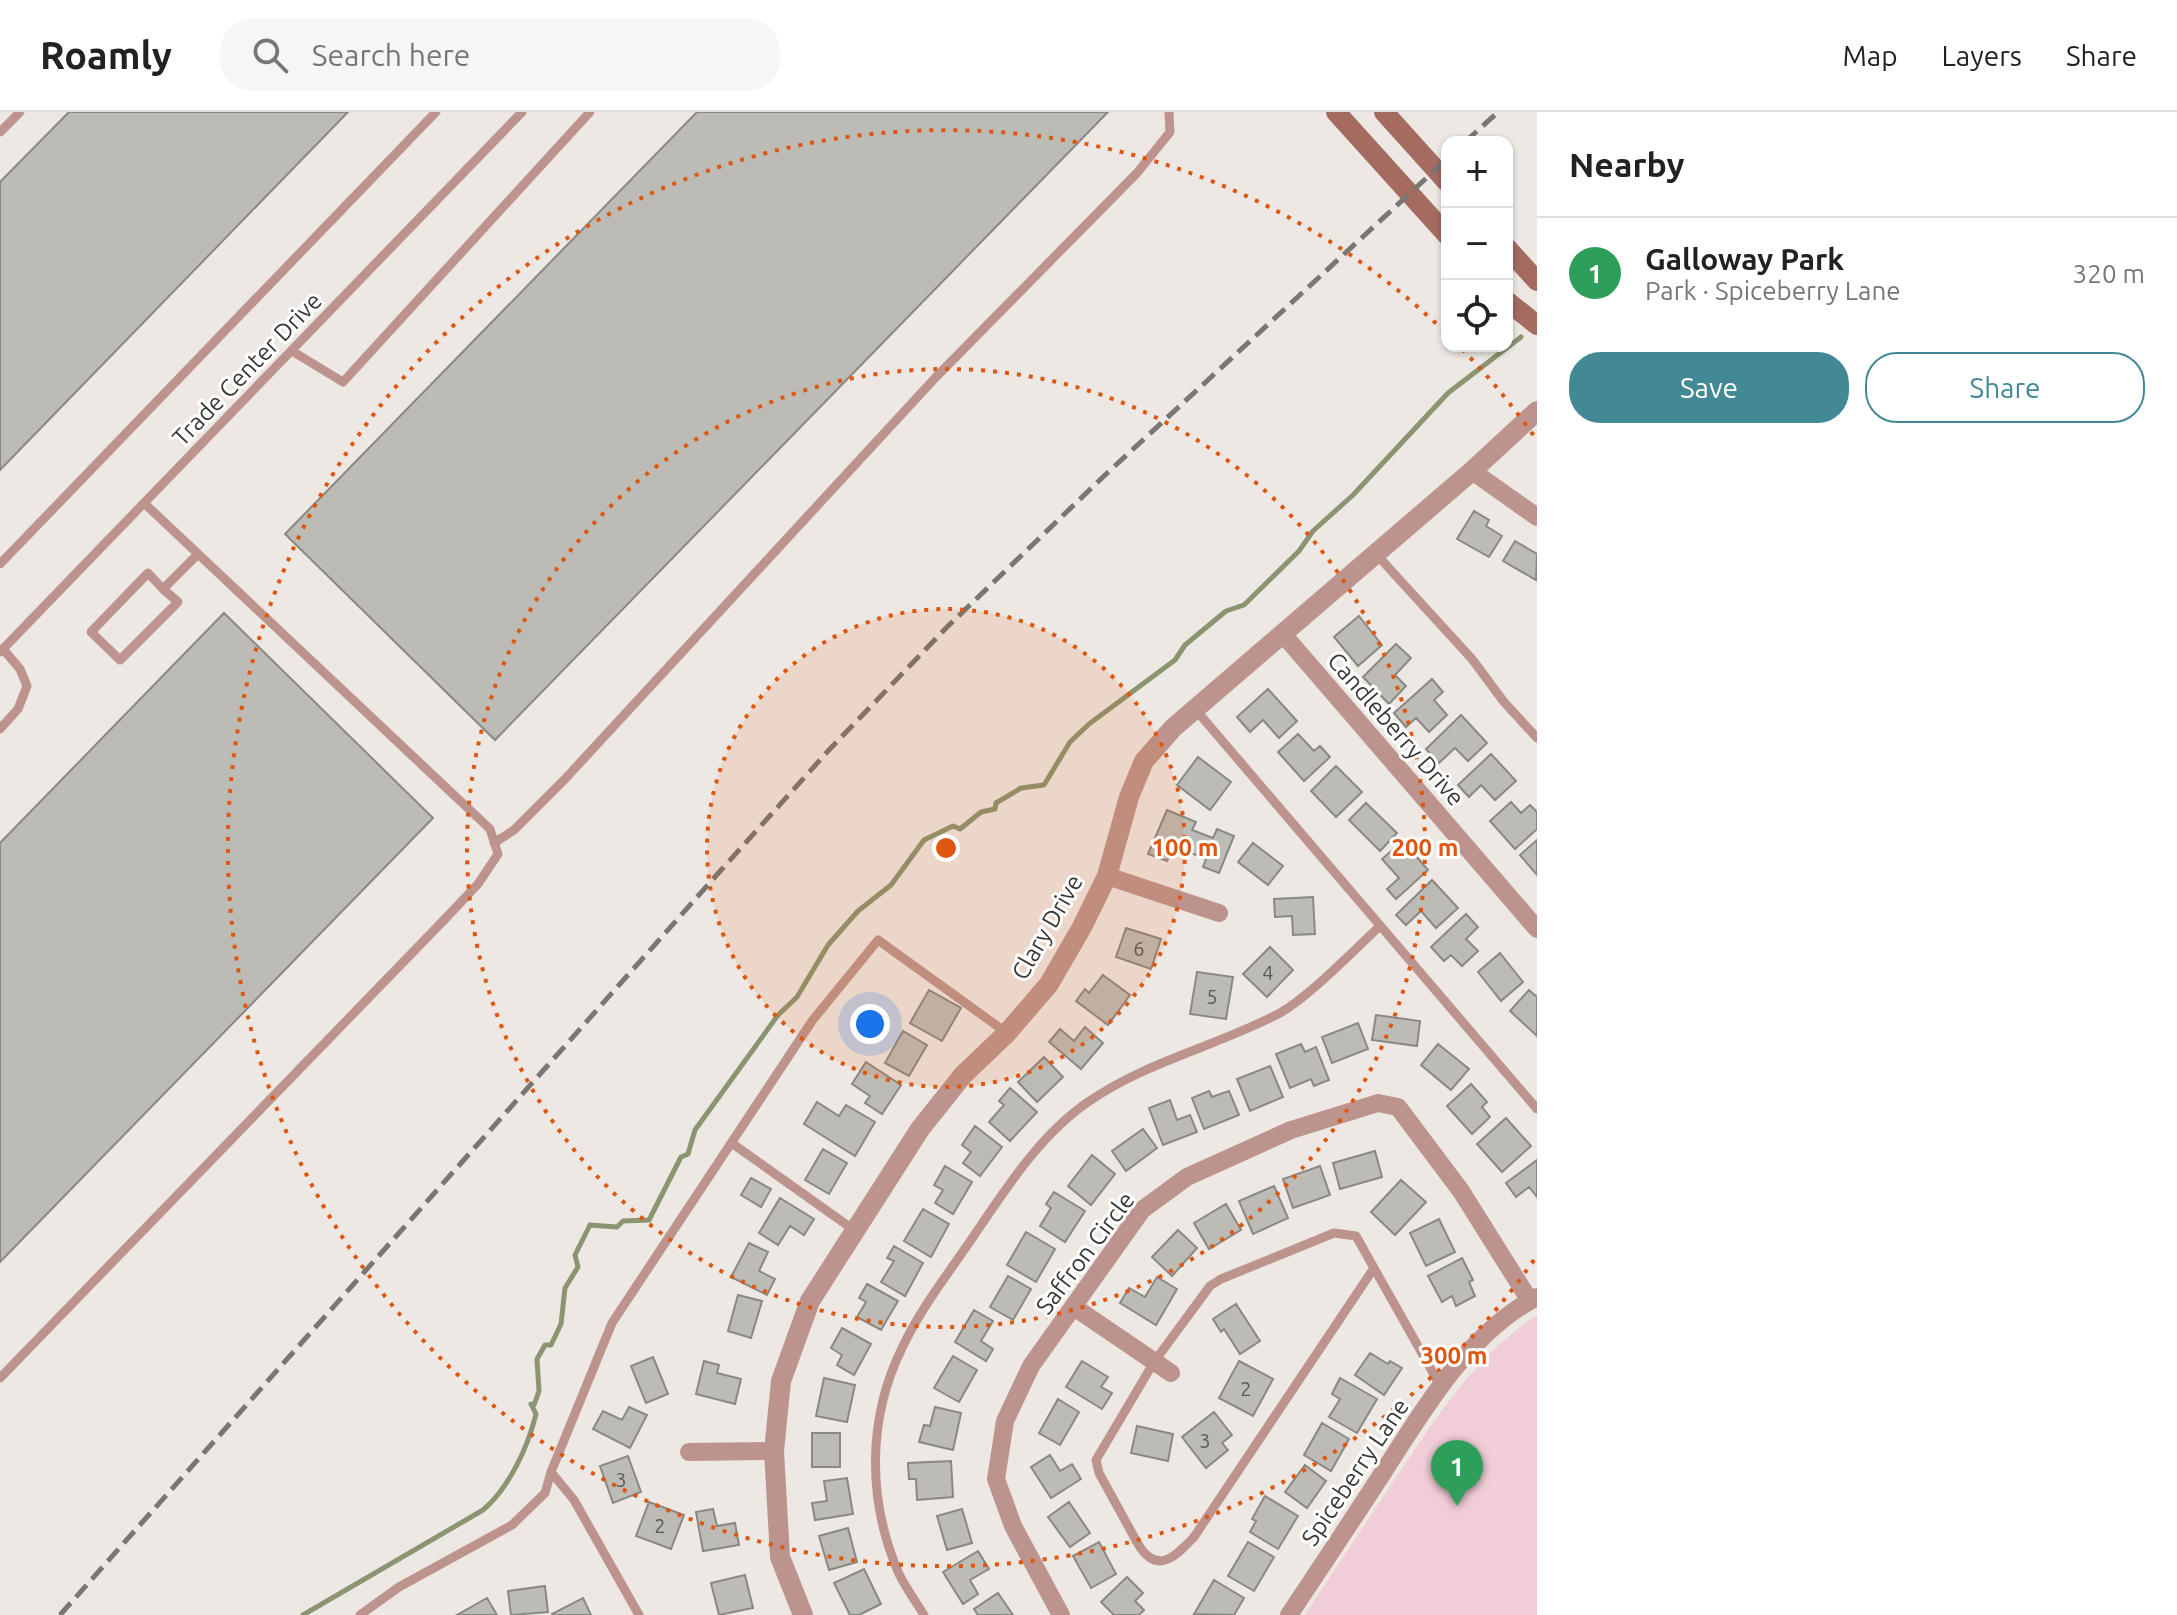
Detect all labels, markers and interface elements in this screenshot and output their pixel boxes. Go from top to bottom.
search box [220,19,780,91]
icon: search [248,33,292,77]
text: Roamly [40,34,172,76]
text: Search here [312,38,470,72]
text: Map [1842,40,1898,71]
text: Layers [1942,40,2022,71]
text: Share [2066,40,2137,71]
map controls [1441,136,1513,352]
button: + [1441,136,1513,208]
text: Nearby [1569,145,1684,183]
button: − [1441,208,1513,280]
text: Galloway Park [1645,242,1844,276]
text: 1 [1588,259,1602,288]
text: 320 m [2073,259,2145,288]
text: Park · Spiceberry Lane [1645,276,1901,305]
button: locate [1441,280,1513,352]
street label: Trade Center Drive [167,287,327,451]
button: Save [1569,352,1849,423]
button: Share [1865,352,2145,423]
street label: Candleberry Drive [1322,647,1470,811]
centre of rings [932,834,960,862]
text: 100 m [1152,834,1218,861]
text: 200 m [1392,834,1458,861]
street label: Clary Drive [1006,870,1088,984]
house number: 6 [1133,937,1145,960]
house number: 4 [1262,961,1274,984]
house number: 5 [1206,985,1218,1008]
your location [850,1004,890,1044]
street label: Saffron Circle [1030,1187,1140,1319]
text: 300 m [1421,1342,1487,1369]
house number: 2 [1240,1377,1252,1400]
street label: Spiceberry Lane [1296,1393,1414,1551]
house number: 3 [1199,1429,1211,1452]
pin: 1 [1431,1440,1483,1506]
house number: 3 [615,1468,627,1491]
house number: 2 [654,1514,666,1537]

